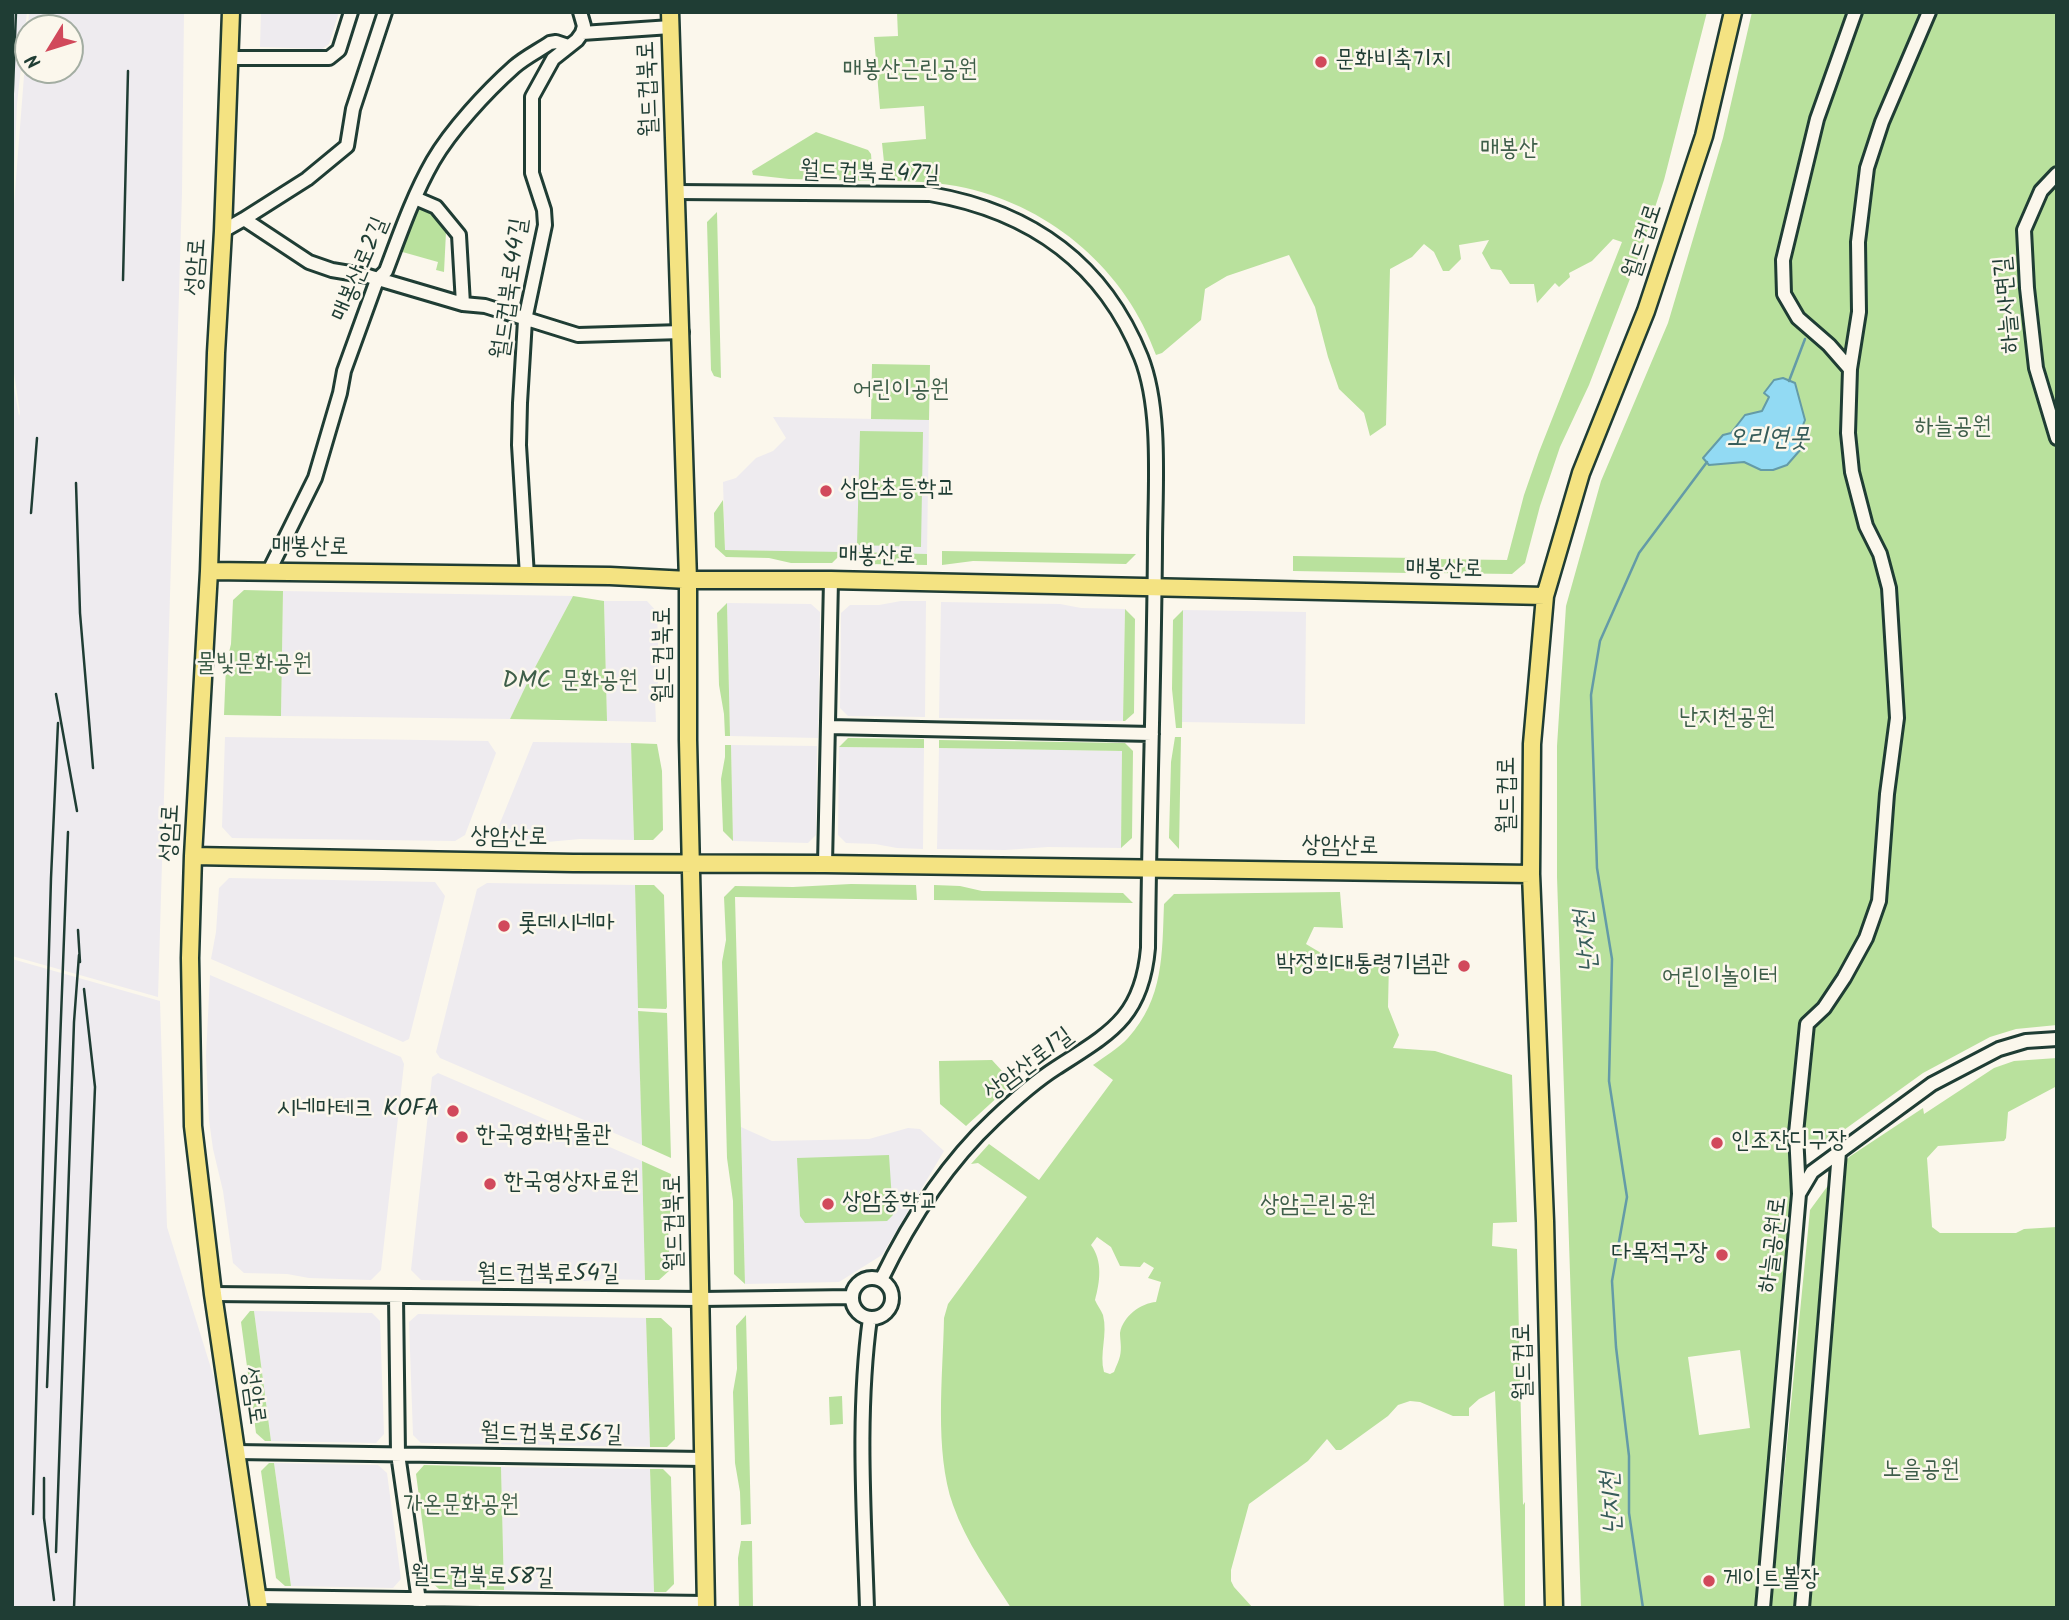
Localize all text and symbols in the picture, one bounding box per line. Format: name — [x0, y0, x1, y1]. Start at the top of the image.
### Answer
north arrow — [14, 14, 84, 84]
street label: 월드컵북로 — [634, 40, 666, 138]
text: N — [19, 47, 50, 75]
place label: 문화비축기지 — [1335, 48, 1451, 76]
marker: 문화비축기지 — [1313, 54, 1329, 70]
park label: 매봉산근린공원 — [842, 58, 978, 86]
park label: 매봉산 — [1480, 137, 1538, 165]
street label: 월드컵북로47길 — [799, 158, 941, 192]
street label: 월드컵로 — [1619, 201, 1671, 283]
street label: 매봉산로2길 — [327, 214, 397, 326]
street label: 월드컵북로44길 — [488, 217, 536, 361]
street label: 성암로 — [182, 237, 214, 297]
street label: 하늘사면길 — [1990, 256, 2028, 354]
park label: 어린이공원 — [853, 378, 949, 406]
park label: 하늘공원 — [1914, 415, 1992, 443]
water label: 오리연못 — [1726, 425, 1810, 457]
place label: 상암초등학교 — [840, 477, 956, 505]
marker: 상암초등학교 — [818, 483, 834, 499]
street label: 매봉산로 — [271, 534, 349, 564]
street label: 매봉산로 — [838, 543, 916, 573]
street label: 매봉산로 — [1405, 556, 1483, 586]
street label: 월드컵북로 — [651, 607, 679, 703]
park label: 물빛문화공원 — [196, 652, 312, 680]
park label: DMC 문화공원 — [502, 669, 638, 697]
park label: 난지천공원 — [1679, 706, 1775, 734]
street label: 월드컵로 — [1495, 756, 1523, 834]
street label: 성암로 — [156, 803, 188, 863]
street label: 상암산로 — [470, 824, 548, 854]
street label: 상암산로 — [1301, 833, 1379, 863]
water label: 난지천 — [1570, 908, 1608, 974]
place label: 롯데시네마 — [518, 912, 615, 940]
marker: 롯데시네마 — [496, 918, 512, 934]
place label: 박정희대통령기념관 — [1276, 952, 1450, 980]
marker: 박정희대통령기념관 — [1456, 958, 1472, 974]
park label: 어린이놀이터 — [1662, 965, 1778, 993]
street label: 상암산로1길 — [980, 1023, 1080, 1109]
place label: 시네마테크 KOFA — [277, 1097, 439, 1125]
marker: 시네마테크 KOFA — [445, 1103, 461, 1119]
place label: 한국영화박물관 — [476, 1123, 611, 1151]
marker: 한국영화박물관 — [454, 1129, 470, 1145]
place label: 인조잔디구장 — [1731, 1129, 1847, 1157]
marker: 인조잔디구장 — [1709, 1135, 1725, 1151]
place label: 한국영상자료원 — [504, 1170, 639, 1198]
street label: 월드컵북로 — [661, 1174, 691, 1272]
marker: 한국영상자료원 — [482, 1176, 498, 1192]
place label: 상암중학교 — [842, 1190, 939, 1218]
park label: 상암근린공원 — [1260, 1193, 1376, 1221]
street label: 하늘공원로 — [1755, 1195, 1795, 1295]
marker: 상암중학교 — [820, 1196, 836, 1212]
place label: 다목적구장 — [1611, 1241, 1708, 1269]
marker: 다목적구장 — [1714, 1247, 1730, 1263]
street label: 월드컵북로54길 — [477, 1262, 619, 1290]
street label: 월드컵로 — [1510, 1323, 1540, 1401]
street label: 성암로 — [233, 1365, 269, 1427]
street label: 월드컵북로56길 — [480, 1420, 622, 1452]
park label: 노을공원 — [1882, 1458, 1960, 1486]
water label: 난지천 — [1597, 1471, 1631, 1535]
park label: 가온문화공원 — [403, 1493, 519, 1521]
street label: 월드컵북로58길 — [410, 1563, 554, 1595]
place label: 게이트볼장 — [1723, 1567, 1820, 1595]
marker: 게이트볼장 — [1701, 1573, 1717, 1589]

